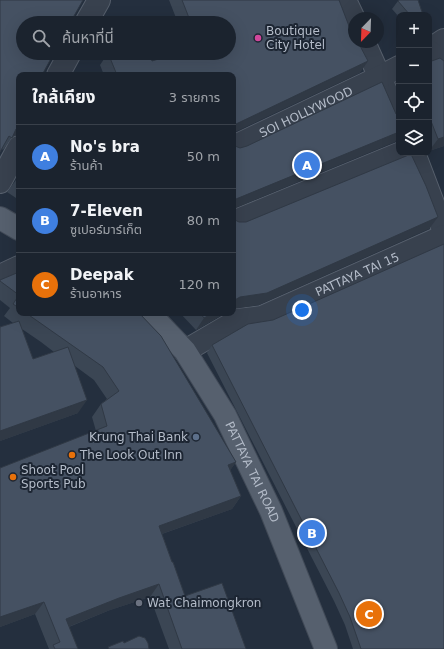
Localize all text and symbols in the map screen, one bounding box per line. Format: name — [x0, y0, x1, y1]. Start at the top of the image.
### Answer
north arrow — [348, 12, 384, 48]
map controls — [396, 12, 432, 156]
button: + — [396, 12, 432, 48]
search box — [16, 16, 236, 60]
place label: Boutique City Hotel — [266, 24, 325, 52]
icon: search — [30, 27, 52, 49]
text: ค้นหาที่นี่ — [62, 29, 114, 47]
marker: Boutique City Hotel — [253, 33, 263, 43]
button: − — [396, 48, 432, 84]
street label: SOI HOLLYWOOD — [257, 84, 355, 140]
button: locate — [396, 84, 432, 120]
text: ใกล้เคียง — [32, 87, 95, 107]
text: 3 รายการ — [169, 90, 220, 105]
button: layers — [396, 120, 432, 156]
text: No's bra — [70, 138, 140, 156]
text: A — [40, 149, 50, 164]
text: 50 m — [187, 149, 220, 164]
pin: A — [294, 150, 320, 180]
text: ร้านค้า — [70, 158, 103, 173]
text: 7-Eleven — [70, 202, 143, 220]
text: B — [40, 213, 50, 228]
text: 80 m — [187, 213, 220, 228]
text: ซูเปอร์มาร์เก็ต — [70, 222, 142, 237]
street label: PATTAYA TAI 15 — [313, 250, 401, 299]
text: Deepak — [70, 266, 134, 284]
text: C — [40, 277, 50, 292]
text: 120 m — [178, 277, 220, 292]
text: ร้านอาหาร — [70, 286, 122, 301]
your location — [292, 300, 312, 320]
street label: PATTAYA TAI ROAD — [222, 419, 282, 525]
place label: Krung Thai Bank — [89, 430, 188, 444]
marker: Krung Thai Bank — [191, 432, 201, 442]
place label: The Look Out Inn — [79, 448, 182, 462]
marker: The Look Out Inn — [67, 450, 77, 460]
place label: Shoot Pool Sports Pub — [21, 463, 86, 491]
marker: Shoot Pool Sports Pub — [8, 472, 18, 482]
pin: B — [299, 518, 325, 548]
place label: Wat Chaimongkron — [147, 596, 261, 610]
marker: Wat Chaimongkron — [134, 598, 144, 608]
pin: C — [356, 599, 382, 629]

